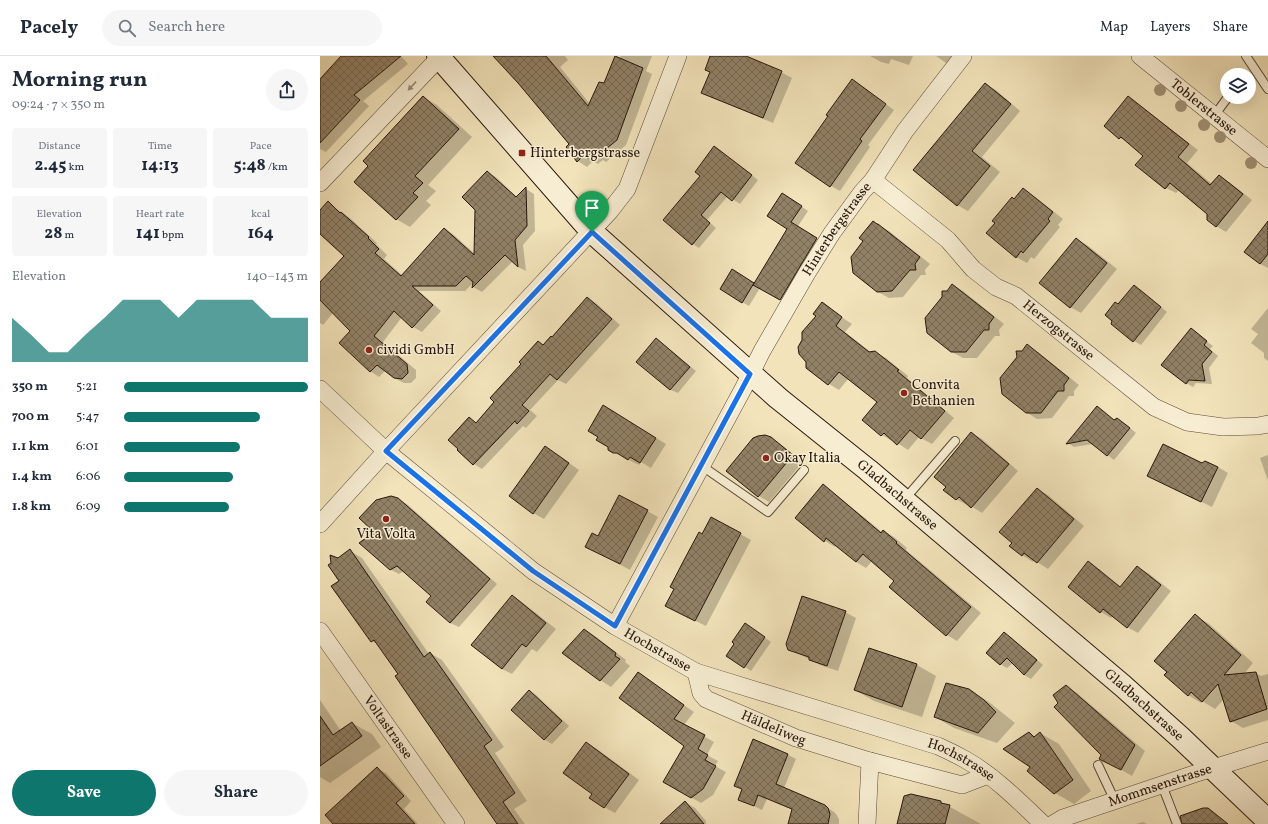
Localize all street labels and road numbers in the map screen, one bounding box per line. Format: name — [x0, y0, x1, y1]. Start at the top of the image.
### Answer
street label: Toblerstrasse — [1166, 75, 1242, 140]
street label: Hinterbergstrasse — [798, 178, 876, 280]
street label: Herzogstrasse — [1019, 295, 1099, 365]
street label: Gladbachstrasse — [853, 455, 942, 535]
street label: Hochstrasse — [620, 623, 695, 677]
street label: Gladbachstrasse — [1100, 665, 1188, 746]
street label: Voltastrasse — [359, 692, 417, 764]
street label: Häldeliweg — [738, 706, 808, 750]
street label: Hochstrasse — [925, 734, 999, 786]
street label: Mommsenstrasse — [1106, 759, 1215, 812]

